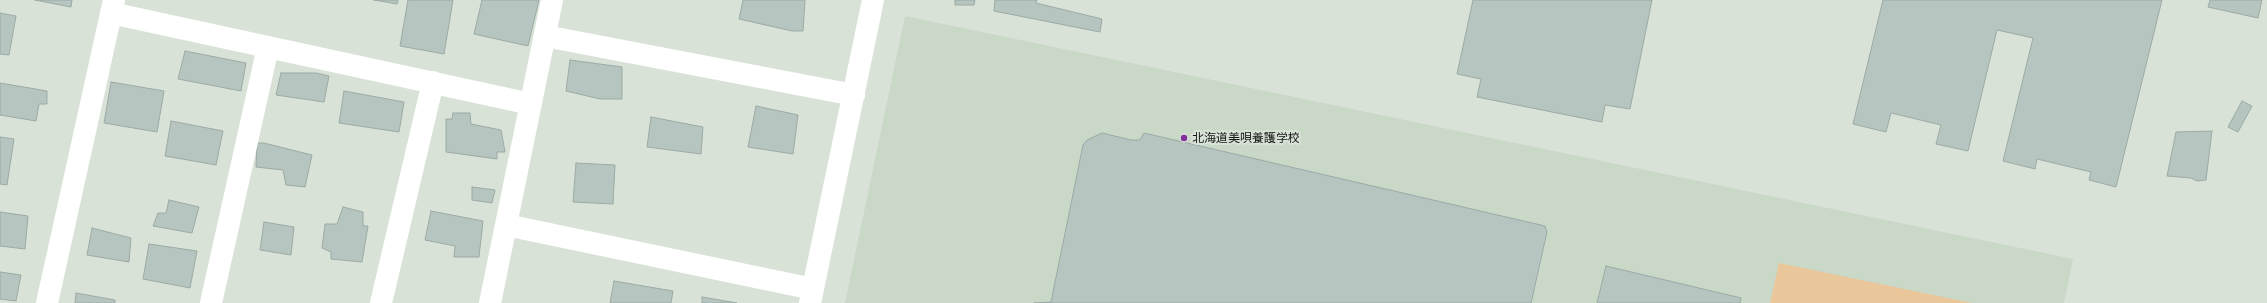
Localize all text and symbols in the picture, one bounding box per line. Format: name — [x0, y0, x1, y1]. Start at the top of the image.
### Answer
place label: 北海道美唄養護学校 — [1192, 131, 1300, 145]
marker: 北海道美唄養護学校 — [1179, 133, 1189, 143]

